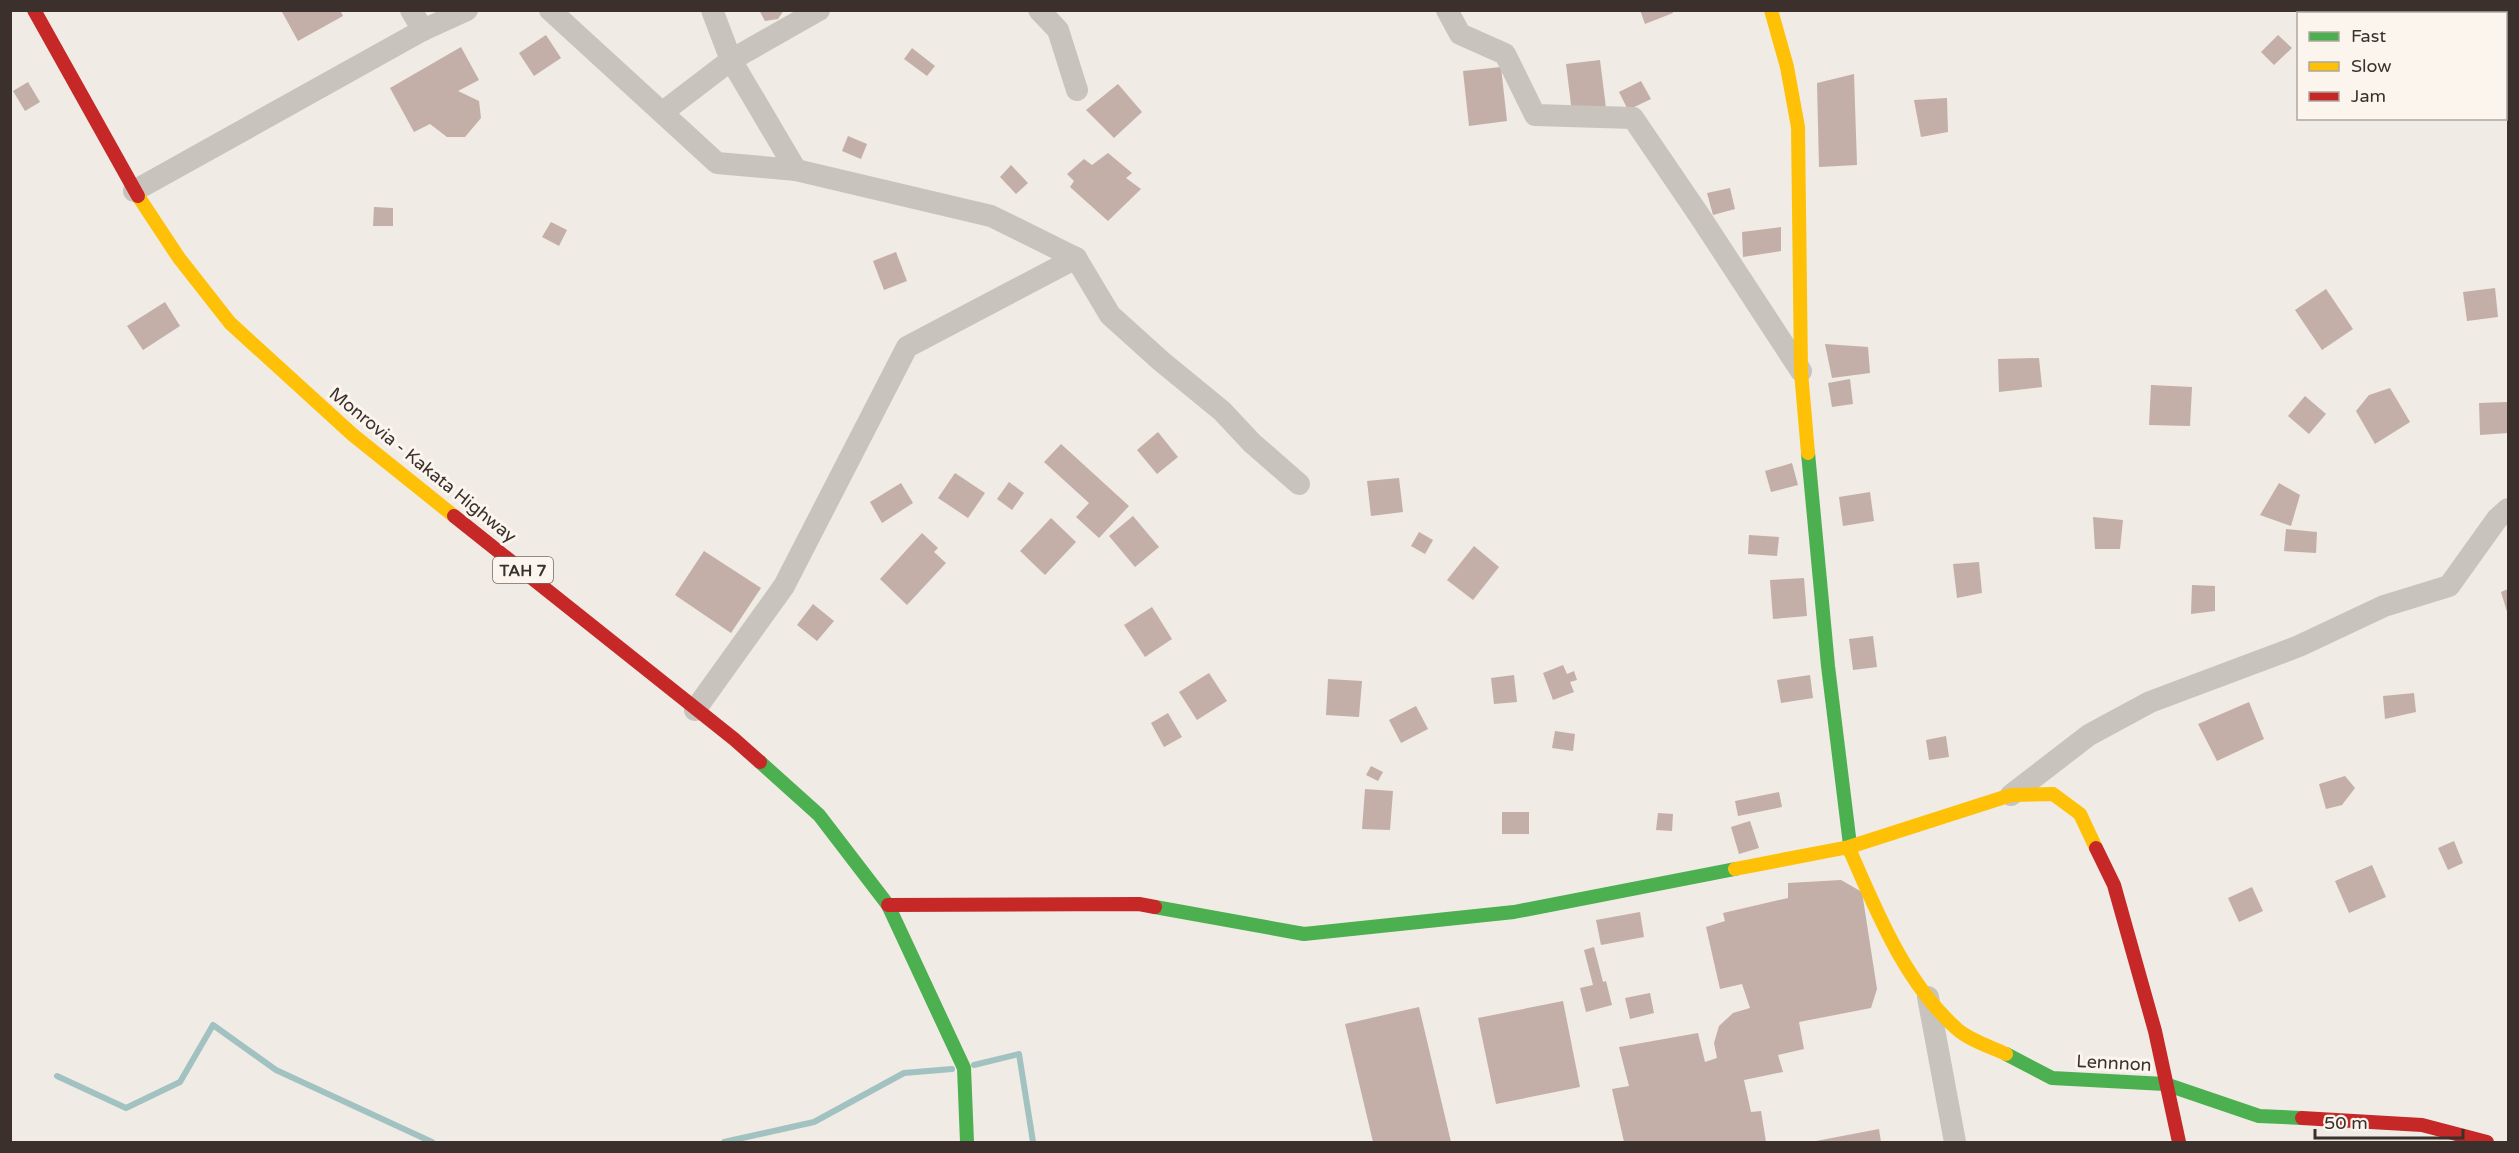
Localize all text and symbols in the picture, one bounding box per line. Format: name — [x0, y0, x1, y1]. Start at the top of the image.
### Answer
legend — [2297, 12, 2507, 120]
text: Fast — [2351, 25, 2386, 47]
text: Slow — [2351, 55, 2392, 77]
text: Jam — [2351, 85, 2386, 107]
street label: Monrovia - Kakata Highway — [325, 383, 521, 548]
road number: TAH 7 — [493, 557, 553, 583]
street label: Lennnon — [2076, 1050, 2152, 1076]
scale bar — [2315, 1102, 2464, 1140]
text: 50 m — [2324, 1112, 2368, 1134]

